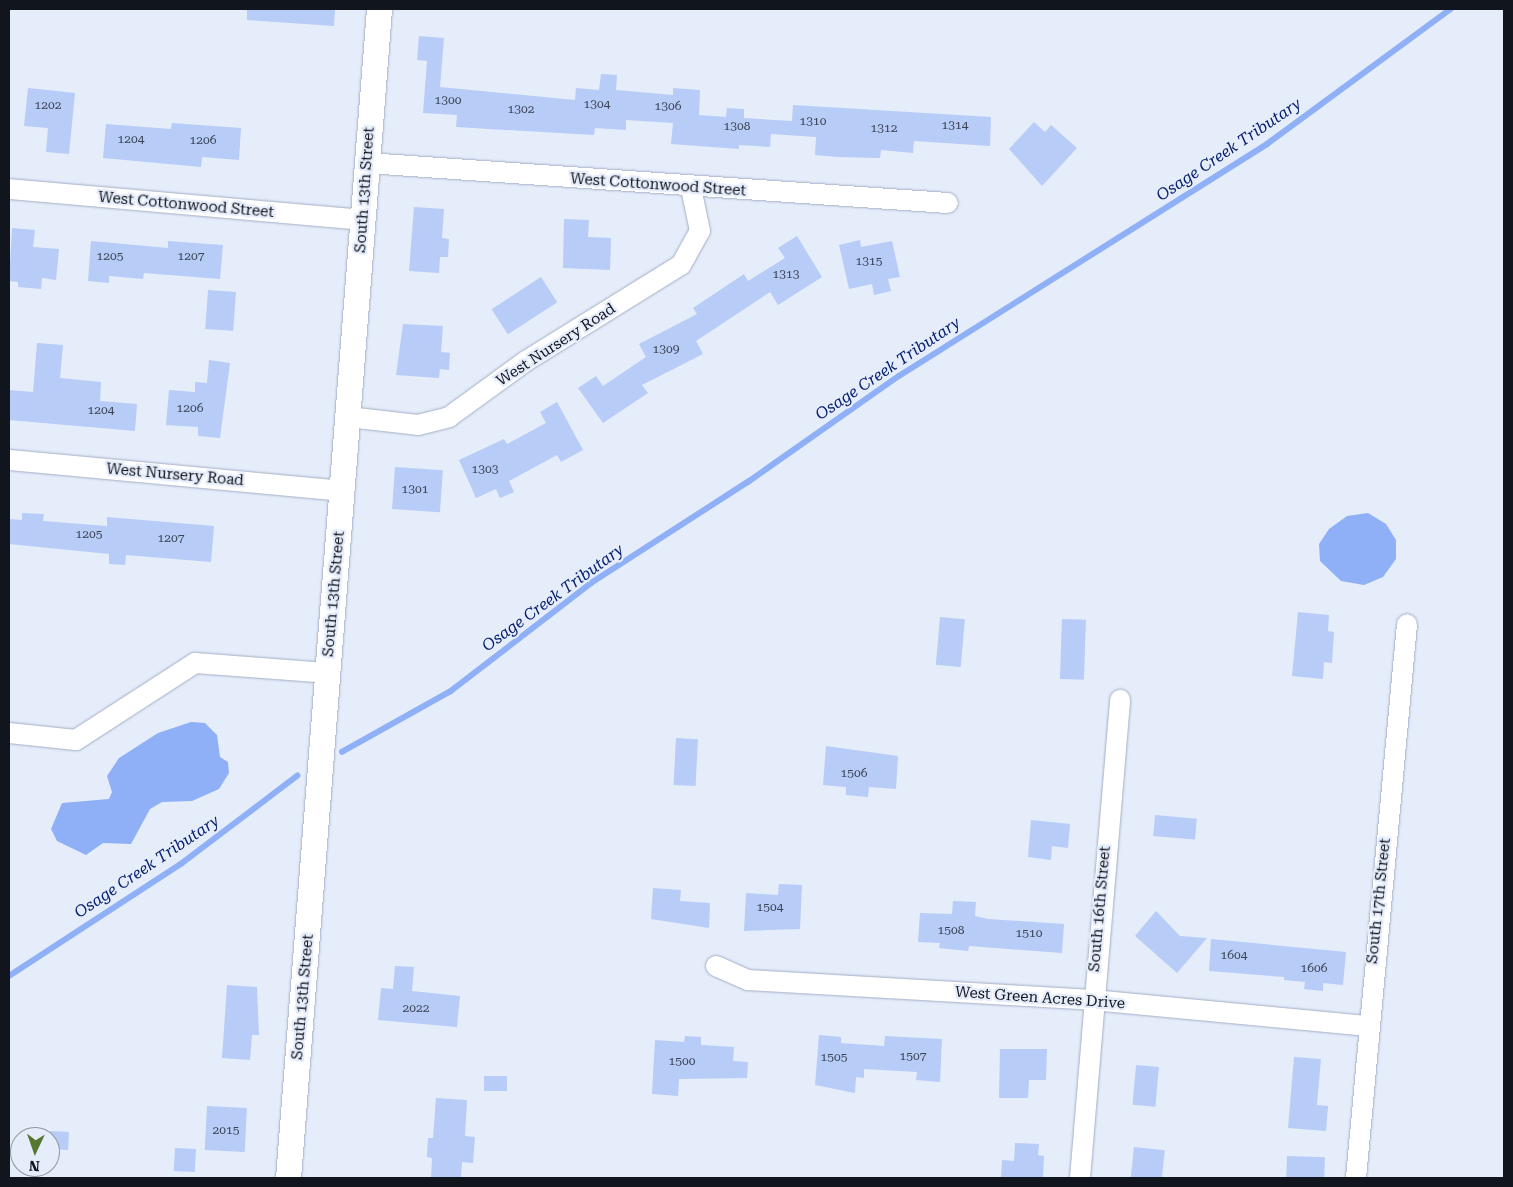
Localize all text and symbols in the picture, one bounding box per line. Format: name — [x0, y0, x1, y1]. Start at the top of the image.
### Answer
house number: 1300 — [435, 94, 461, 108]
water label: Osage Creek Tributary — [1153, 94, 1305, 206]
house number: 1304 — [584, 98, 610, 112]
house number: 1202 — [35, 99, 61, 113]
house number: 1306 — [655, 100, 681, 114]
house number: 1302 — [508, 103, 534, 117]
house number: 1310 — [800, 115, 826, 129]
house number: 1314 — [942, 119, 968, 133]
house number: 1308 — [724, 120, 750, 134]
house number: 1312 — [871, 122, 897, 136]
street label: South 13th Street — [352, 126, 378, 254]
house number: 1204 — [118, 133, 144, 147]
house number: 1206 — [190, 134, 216, 148]
street label: West Cottonwood Street — [569, 170, 747, 200]
street label: West Cottonwood Street — [97, 188, 275, 222]
house number: 1205 — [97, 250, 123, 264]
house number: 1207 — [178, 250, 204, 264]
house number: 1315 — [856, 255, 882, 269]
house number: 1313 — [773, 268, 799, 282]
street label: West Nursery Road — [493, 300, 619, 390]
water label: Osage Creek Tributary — [812, 313, 964, 425]
house number: 1309 — [653, 343, 679, 357]
house number: 1206 — [177, 402, 203, 416]
house number: 1204 — [88, 404, 114, 418]
street label: West Nursery Road — [105, 460, 245, 490]
house number: 1303 — [472, 463, 498, 477]
house number: 1301 — [402, 483, 428, 497]
house number: 1205 — [76, 528, 102, 542]
street label: South 13th Street — [320, 530, 348, 658]
house number: 1207 — [158, 532, 184, 546]
water label: Osage Creek Tributary — [478, 540, 628, 656]
house number: 1506 — [841, 767, 867, 781]
water label: Osage Creek Tributary — [71, 811, 223, 923]
street label: South 17th Street — [1363, 837, 1395, 965]
street label: South 16th Street — [1086, 845, 1114, 973]
house number: 1504 — [757, 901, 783, 915]
house number: 1508 — [938, 924, 964, 938]
house number: 1510 — [1016, 927, 1042, 941]
street label: South 13th Street — [289, 933, 317, 1061]
house number: 1604 — [1221, 949, 1247, 963]
house number: 1606 — [1301, 962, 1327, 976]
street label: West Green Acres Drive — [954, 983, 1126, 1013]
house number: 2022 — [403, 1002, 429, 1016]
house number: 1507 — [900, 1050, 926, 1064]
house number: 1505 — [821, 1051, 847, 1065]
house number: 1500 — [669, 1055, 695, 1069]
house number: 2015 — [213, 1124, 239, 1138]
north arrow — [10, 1127, 60, 1177]
text: N — [28, 1158, 40, 1174]

